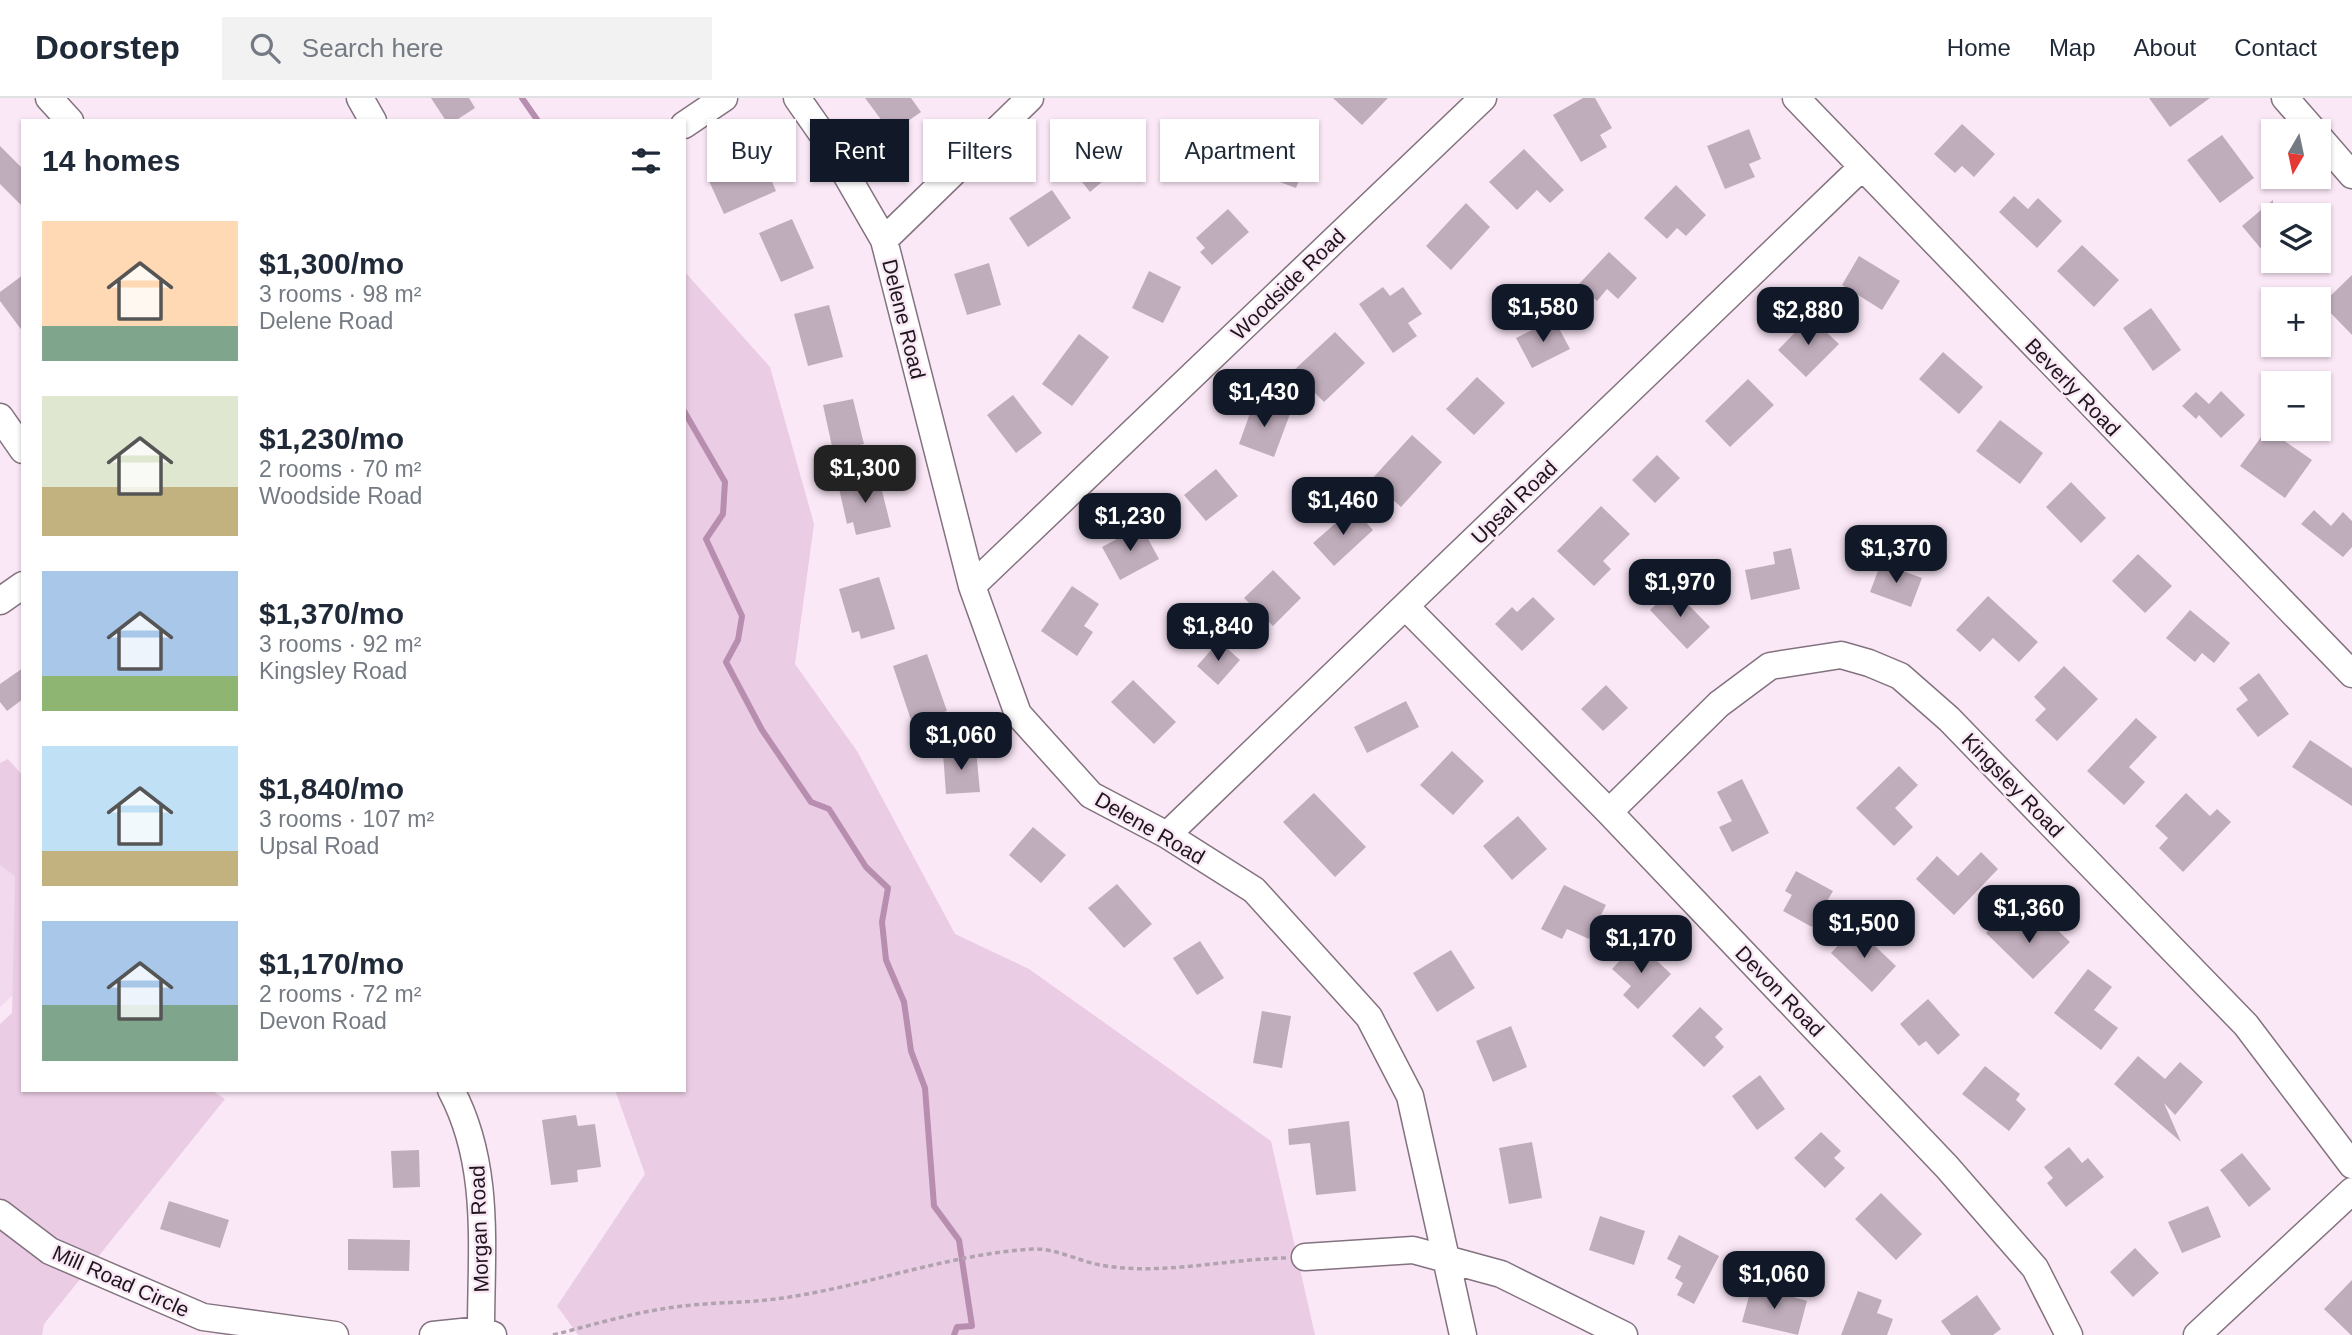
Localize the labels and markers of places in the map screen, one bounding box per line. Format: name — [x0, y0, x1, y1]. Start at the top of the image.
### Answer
pin: $1,580 — [1486, 285, 1600, 344]
pin: $2,880 — [1751, 288, 1865, 347]
pin: $1,430 — [1207, 370, 1321, 429]
pin: $1,300 — [808, 446, 922, 505]
pin: $1,460 — [1286, 478, 1400, 537]
pin: $1,230 — [1073, 494, 1187, 553]
pin: $1,370 — [1839, 526, 1953, 585]
pin: $1,970 — [1623, 560, 1737, 619]
pin: $1,840 — [1161, 603, 1275, 663]
pin: $1,060 — [904, 712, 1018, 772]
pin: $1,360 — [1972, 886, 2086, 945]
pin: $1,500 — [1807, 900, 1921, 960]
pin: $1,170 — [1584, 916, 1698, 975]
pin: $1,060 — [1717, 1252, 1831, 1311]

